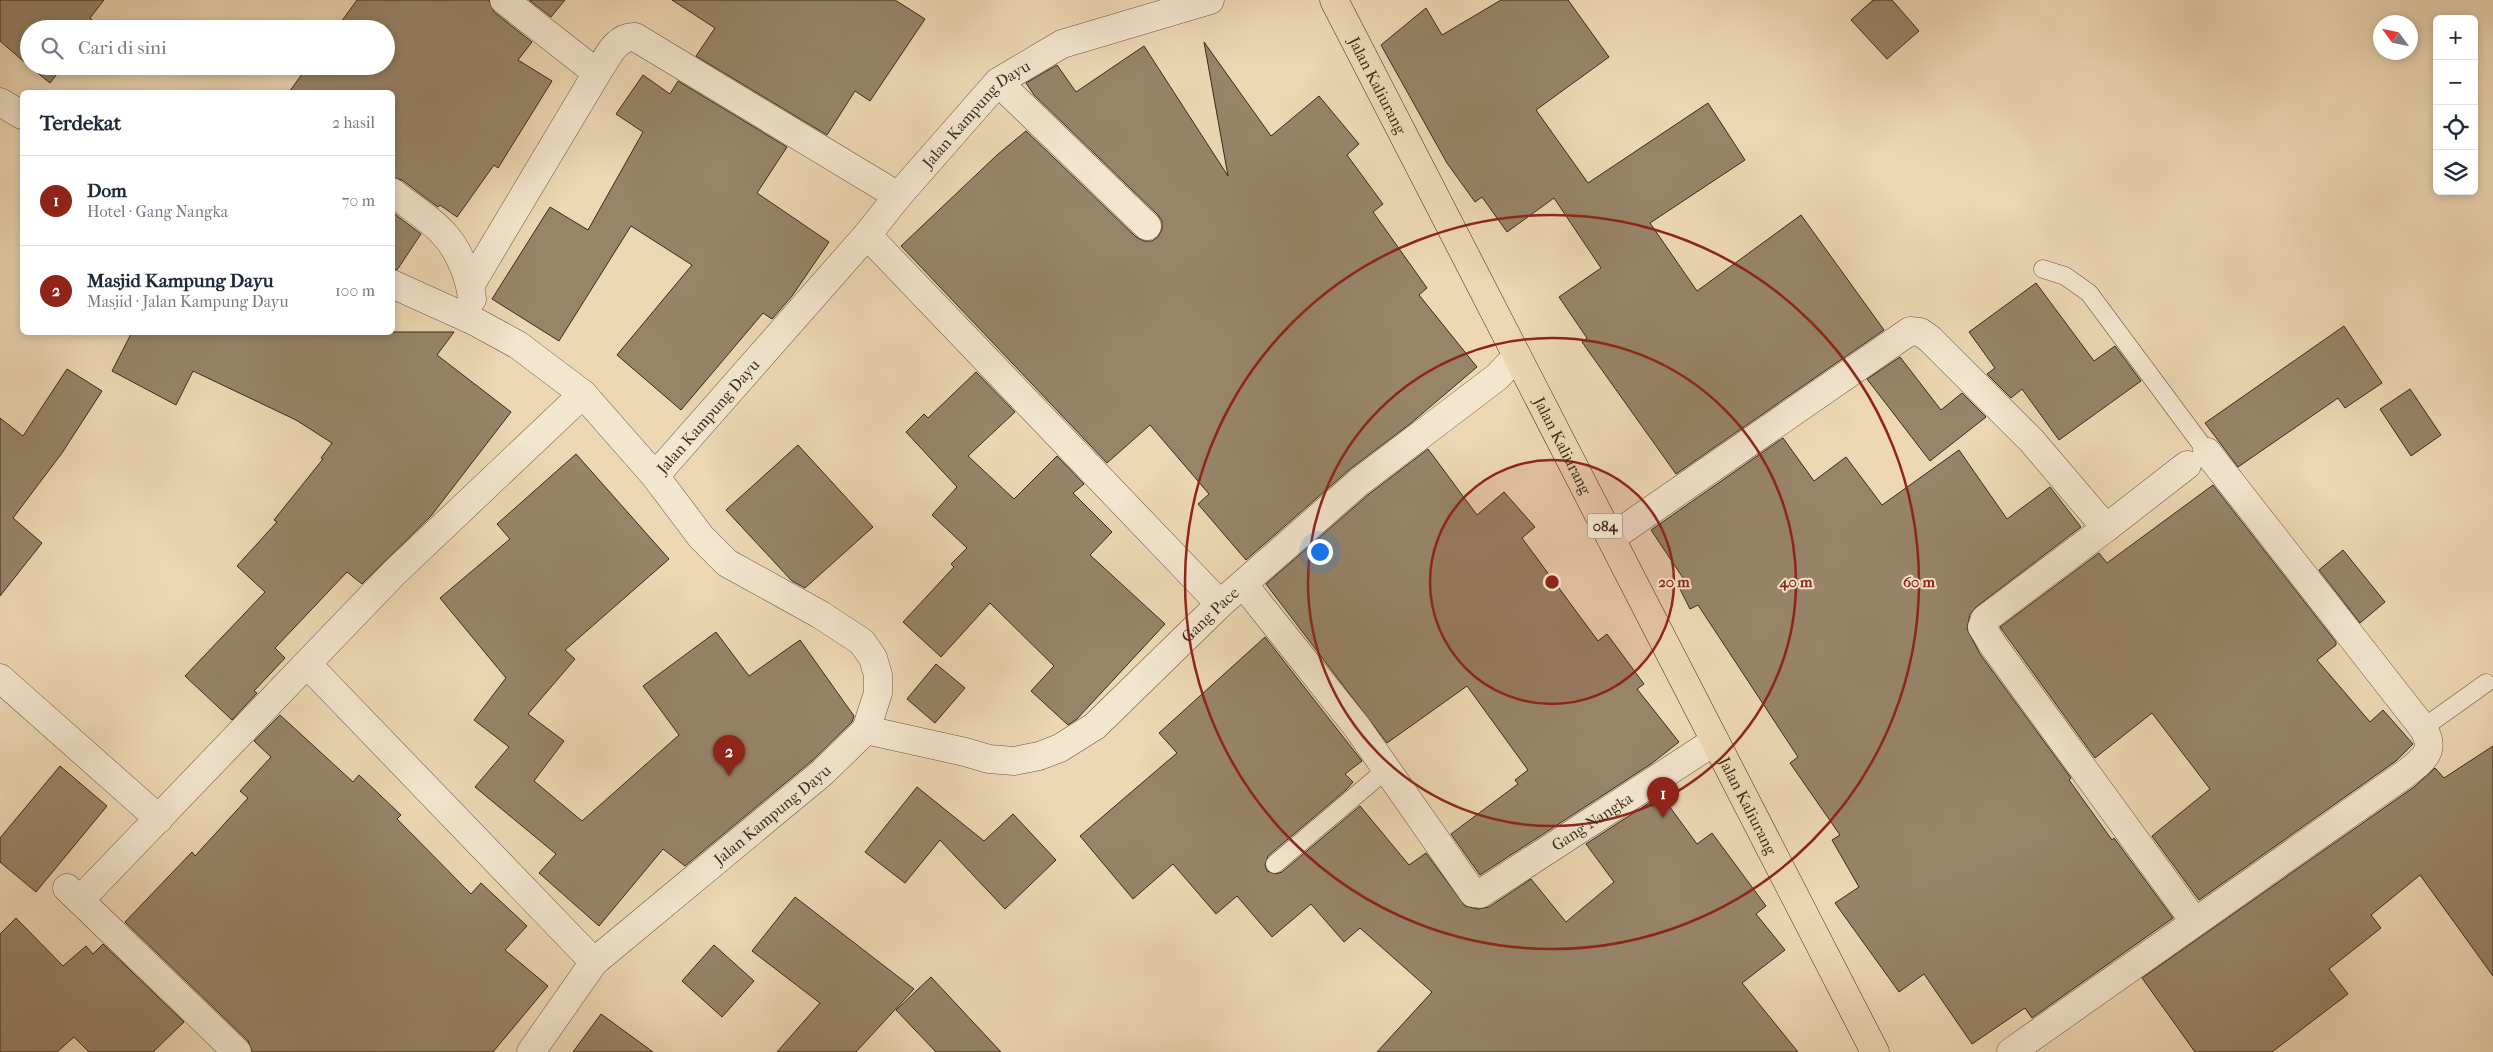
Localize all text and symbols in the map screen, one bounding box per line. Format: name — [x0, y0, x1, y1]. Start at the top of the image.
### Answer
north arrow — [2373, 15, 2418, 60]
map controls — [2433, 15, 2478, 195]
button: + — [2433, 15, 2478, 60]
search box — [20, 20, 395, 75]
street label: Jalan Kaliurang — [1344, 32, 1411, 138]
icon: search — [38, 34, 66, 62]
text: Cari di sini — [78, 37, 167, 59]
street label: Jalan Kampung Dayu — [917, 56, 1033, 173]
button: − — [2433, 60, 2478, 105]
button: locate — [2433, 105, 2478, 150]
text: Terdekat — [40, 111, 121, 135]
text: 2 hasil — [332, 113, 375, 132]
button: layers — [2433, 150, 2478, 195]
text: Dom — [87, 180, 127, 202]
text: 1 — [53, 191, 59, 210]
text: 70 m — [342, 191, 375, 210]
text: Hotel · Gang Nangka — [87, 202, 228, 221]
text: Masjid Kampung Dayu — [87, 270, 274, 292]
text: 2 — [52, 281, 60, 300]
text: 100 m — [335, 281, 375, 300]
text: Masjid · Jalan Kampung Dayu — [87, 292, 288, 311]
street label: Jalan Kampung Dayu — [651, 355, 763, 479]
street label: Jalan Kaliurang — [1529, 392, 1596, 498]
road number: 084 — [1588, 514, 1622, 538]
your location — [1307, 539, 1333, 565]
centre of rings — [1543, 573, 1561, 591]
text: 20 m — [1658, 573, 1690, 591]
text: 40 m — [1779, 573, 1813, 591]
text: 60 m — [1903, 573, 1936, 591]
street label: Gang Pace — [1177, 583, 1242, 646]
pin: 2 — [713, 735, 745, 776]
street label: Jalan Kaliurang — [1714, 752, 1781, 858]
street label: Jalan Kampung Dayu — [708, 761, 834, 870]
pin: 1 — [1647, 777, 1679, 818]
street label: Gang Nangka — [1548, 788, 1636, 854]

